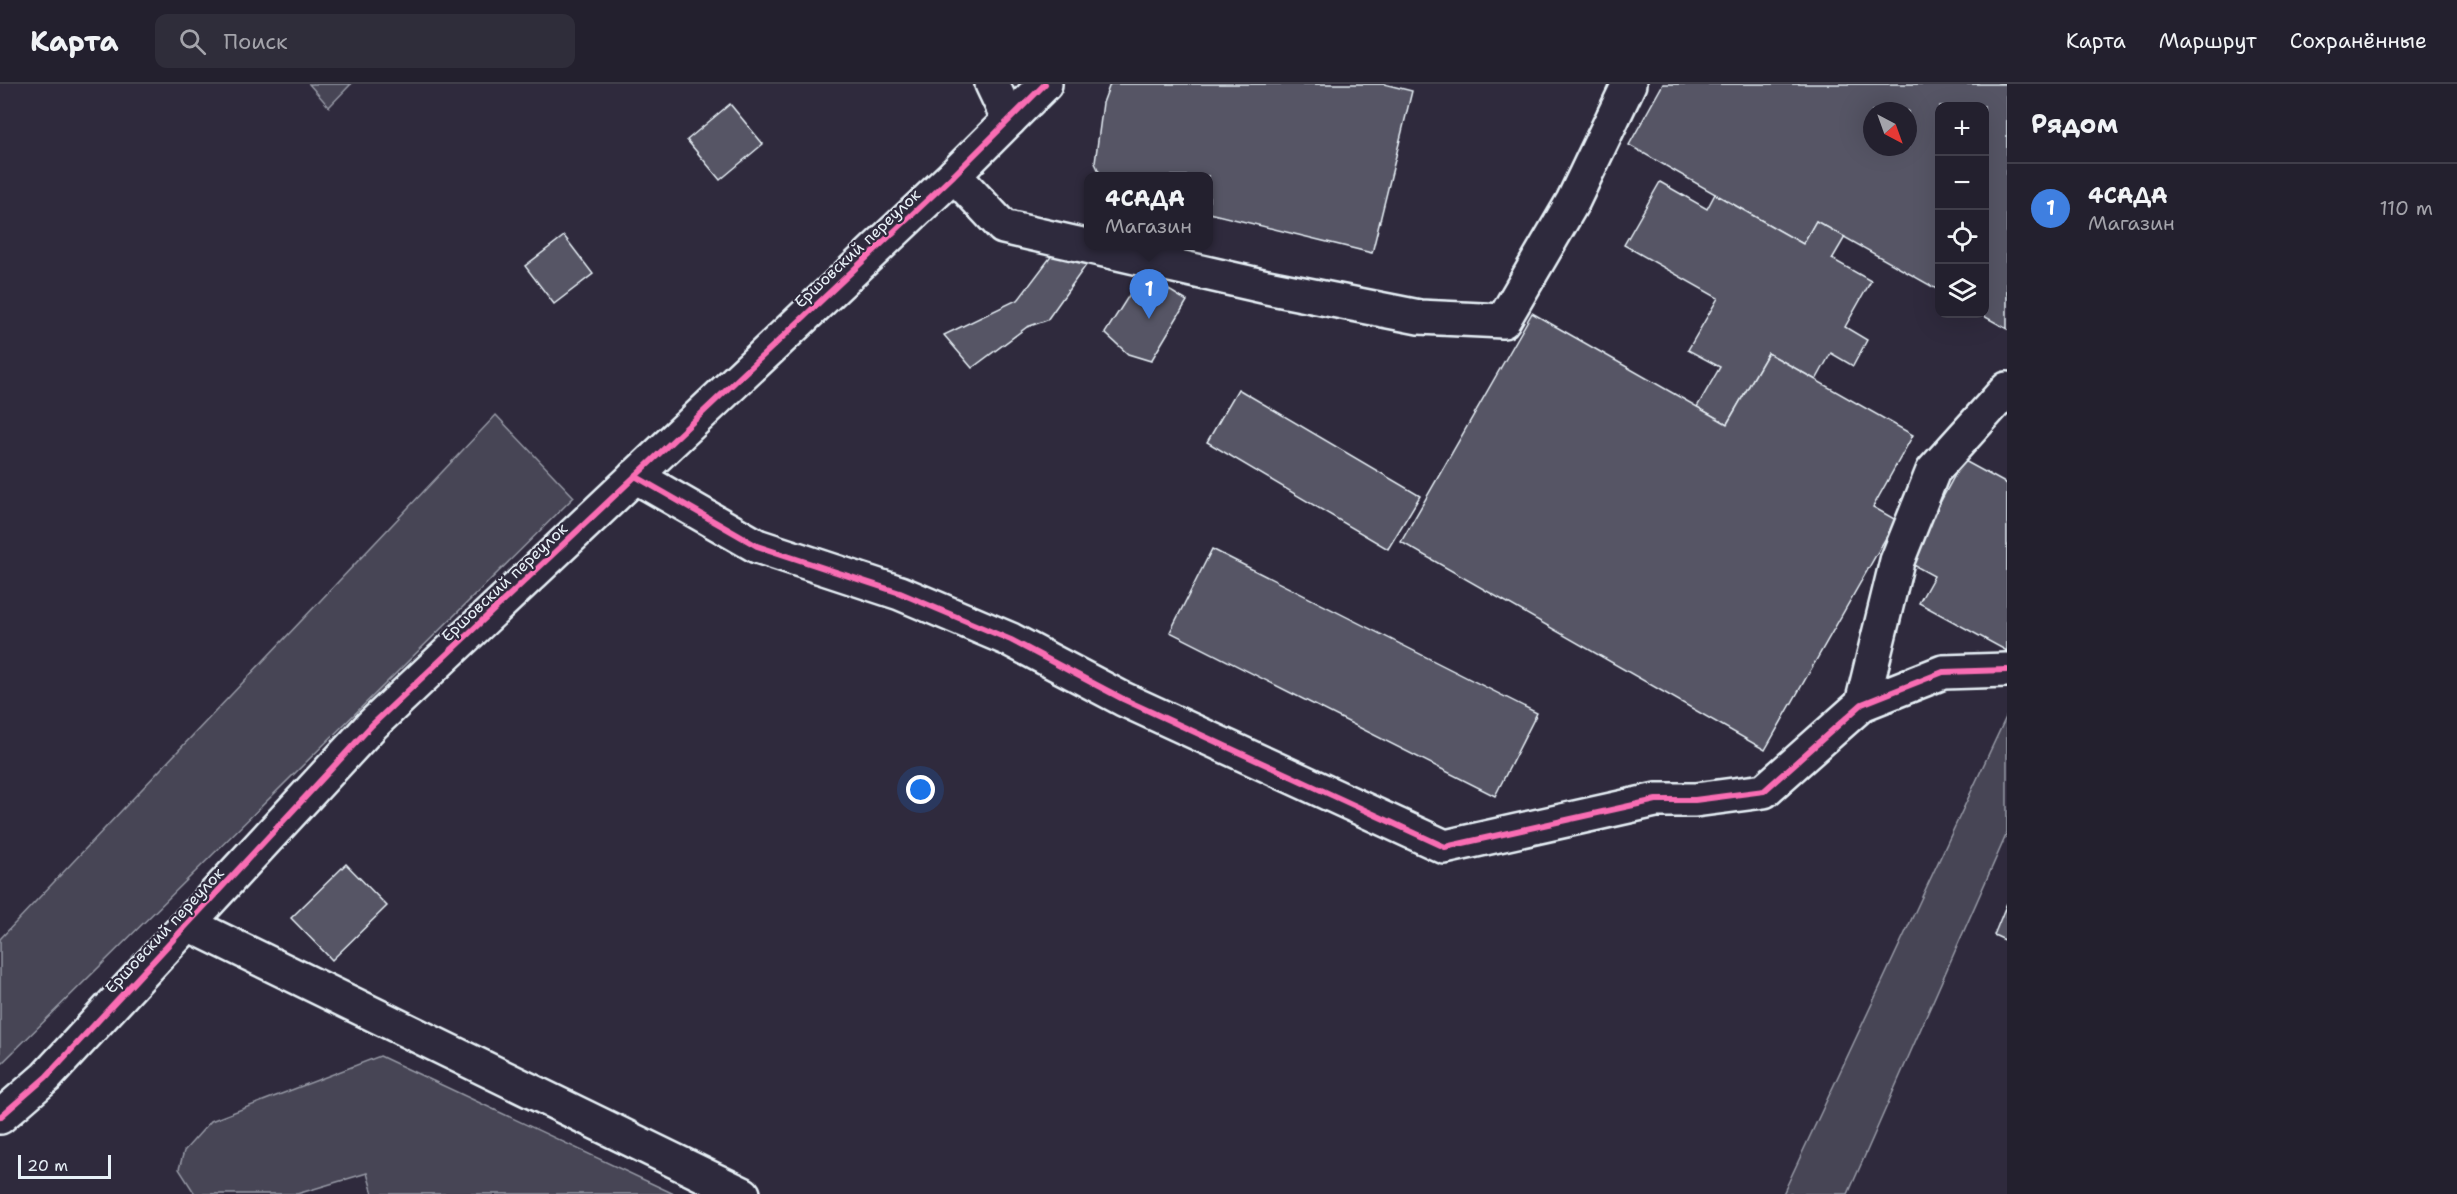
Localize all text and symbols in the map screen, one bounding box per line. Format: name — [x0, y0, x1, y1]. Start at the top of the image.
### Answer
search box — [155, 14, 575, 68]
text: Карта — [30, 22, 119, 60]
icon: search — [176, 25, 209, 58]
text: Поиск — [224, 27, 288, 56]
text: Карта — [2066, 27, 2126, 55]
text: Маршрут — [2159, 27, 2257, 55]
text: Сохранённые — [2290, 27, 2427, 55]
north arrow — [1863, 102, 1917, 156]
map controls — [1935, 102, 1989, 318]
button: + — [1935, 102, 1989, 156]
text: Рядом — [2031, 106, 2118, 141]
button: − — [1935, 156, 1989, 210]
popup — [1084, 172, 1213, 250]
text: 4САДА — [2088, 181, 2168, 210]
street label: Ершовский переулок — [790, 184, 925, 312]
text: 4САДА — [1105, 184, 1185, 213]
text: 1 — [2046, 195, 2055, 221]
text: 110 m — [2379, 195, 2433, 221]
button: locate — [1935, 210, 1989, 264]
text: Магазин — [2088, 210, 2175, 236]
text: Магазин — [1105, 213, 1192, 239]
button: layers — [1935, 264, 1989, 318]
pin: 1 — [1130, 270, 1168, 319]
street label: Ершовский переулок — [437, 518, 572, 646]
your location — [906, 775, 935, 804]
street label: Ершовский переулок — [100, 862, 229, 998]
scale bar — [18, 1152, 111, 1180]
text: 20 m — [27, 1155, 68, 1176]

